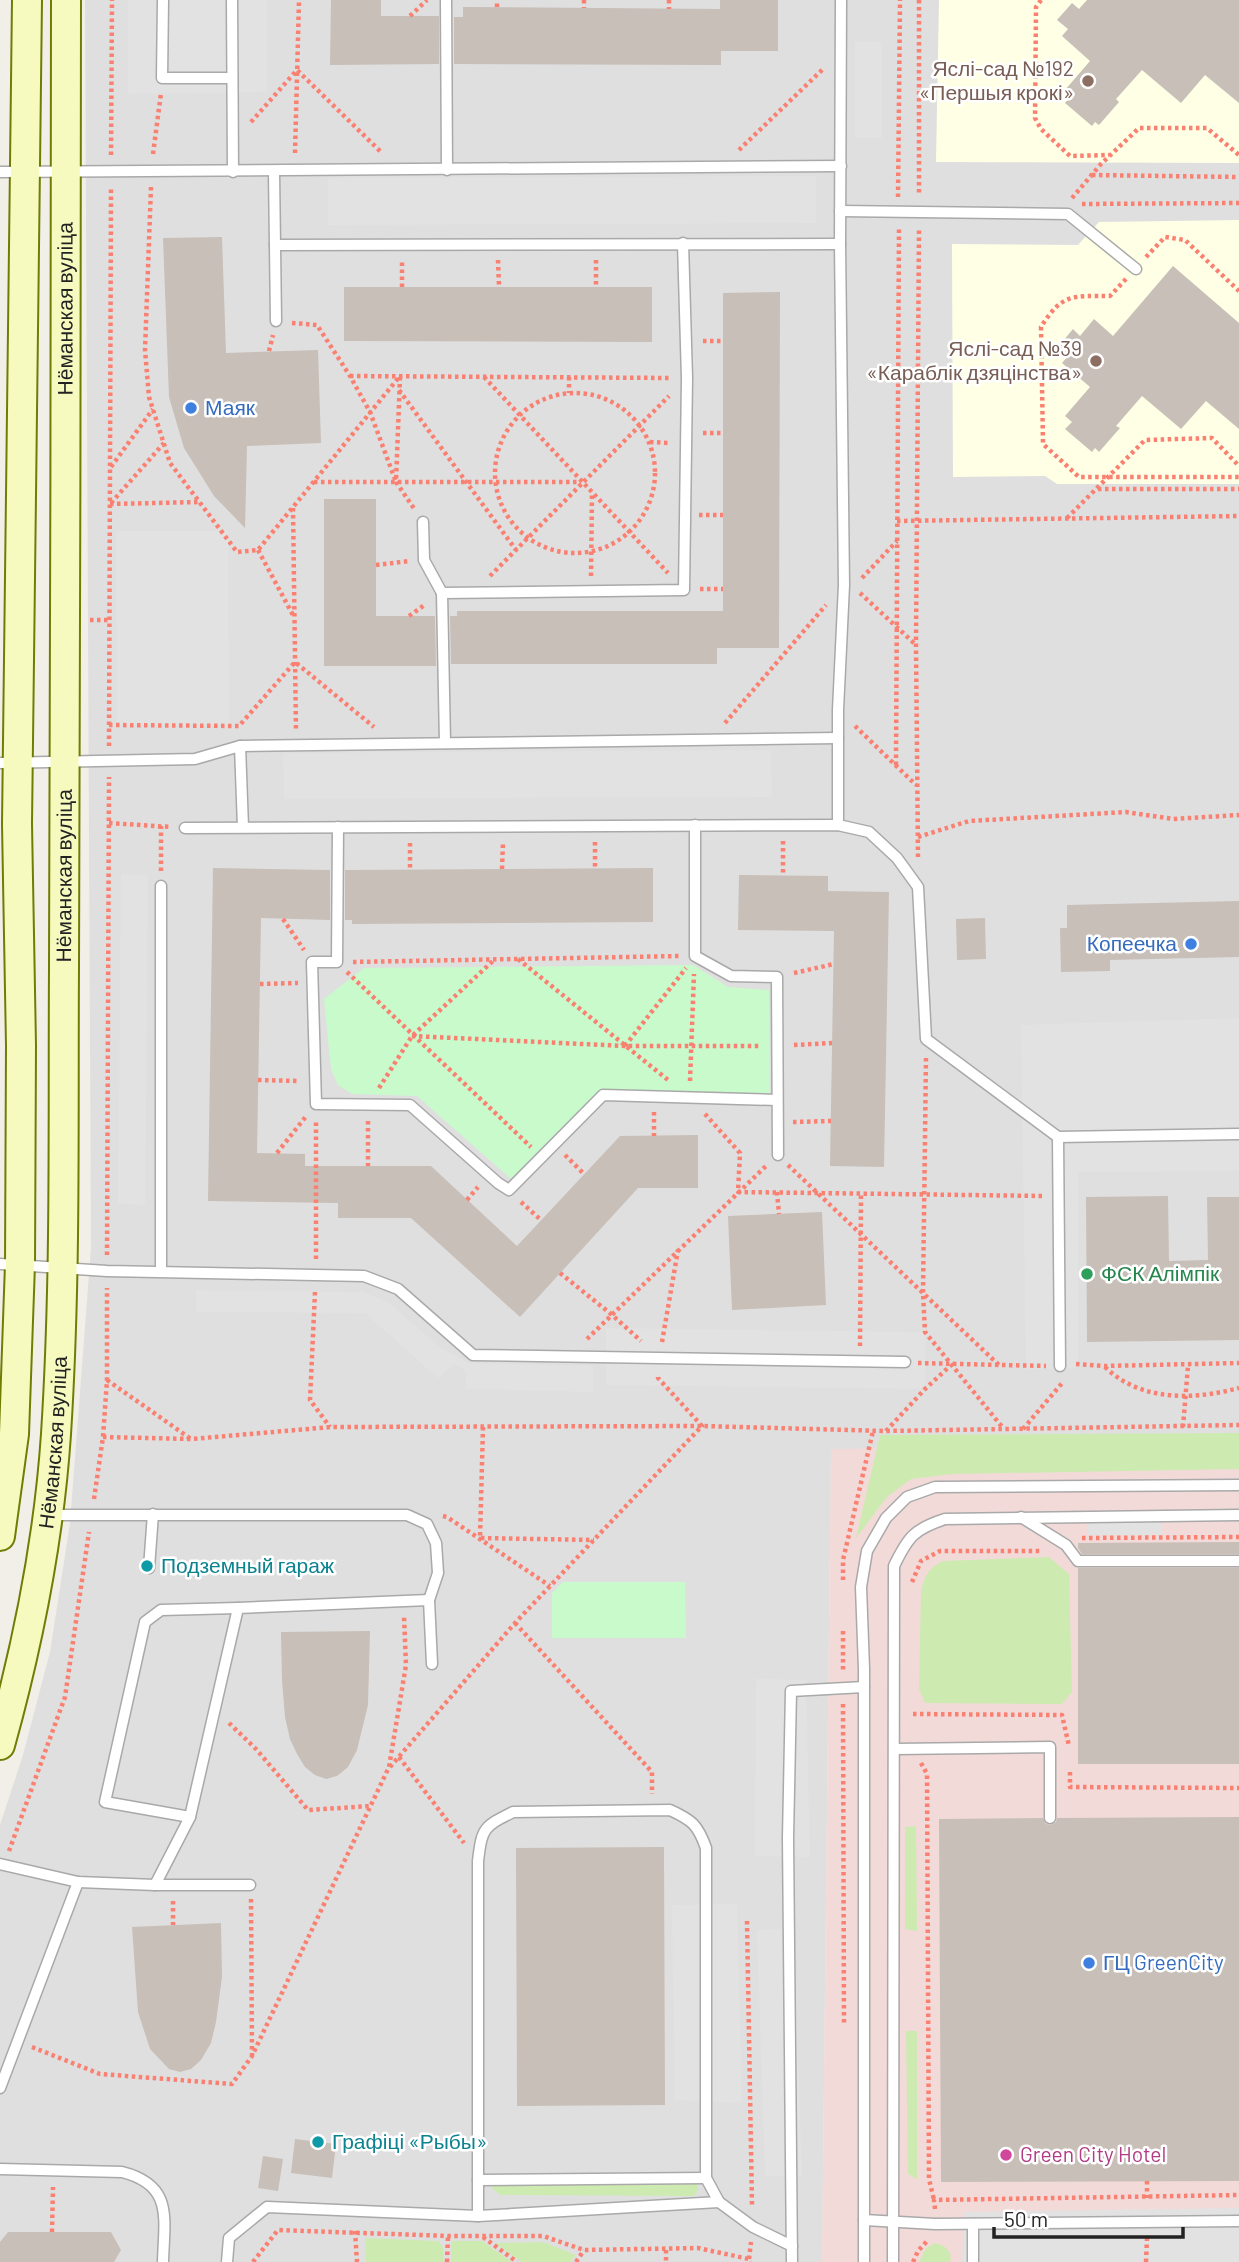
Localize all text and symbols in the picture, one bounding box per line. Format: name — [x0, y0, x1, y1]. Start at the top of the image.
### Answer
place label: Яслі-сад №192 «Першыя крокі» — [919, 55, 1074, 104]
marker: Яслі-сад №192 «Першыя крокі» — [1080, 73, 1096, 89]
street label: Нёманская вуліца — [51, 222, 77, 395]
place label: Яслі-сад №39 «Караблік дзяцінства» — [866, 335, 1082, 384]
marker: Яслі-сад №39 «Караблік дзяцінства» — [1088, 353, 1104, 369]
place label: Маяк — [205, 394, 256, 419]
marker: Маяк — [183, 400, 199, 416]
street label: Нёманская вуліца — [50, 789, 76, 962]
place label: Копеечка — [1087, 930, 1177, 955]
marker: Копеечка — [1183, 936, 1199, 952]
place label: ФСК Алімпік — [1101, 1260, 1220, 1285]
marker: ФСК Алімпік — [1079, 1266, 1095, 1282]
street label: Нёманская вуліца — [32, 1355, 71, 1530]
place label: Подземный гараж — [161, 1552, 334, 1577]
marker: Подземный гараж — [139, 1558, 155, 1574]
place label: ГЦ GreenCity — [1103, 1949, 1224, 1974]
marker: ГЦ GreenCity — [1081, 1955, 1097, 1971]
place label: Графіці «Рыбы» — [332, 2128, 487, 2153]
marker: Графіці «Рыбы» — [310, 2134, 326, 2150]
place label: Green City Hotel — [1020, 2141, 1166, 2166]
marker: Green City Hotel — [998, 2147, 1014, 2163]
scale bar — [994, 2196, 1183, 2240]
text: 50 m — [1004, 2206, 1048, 2231]

